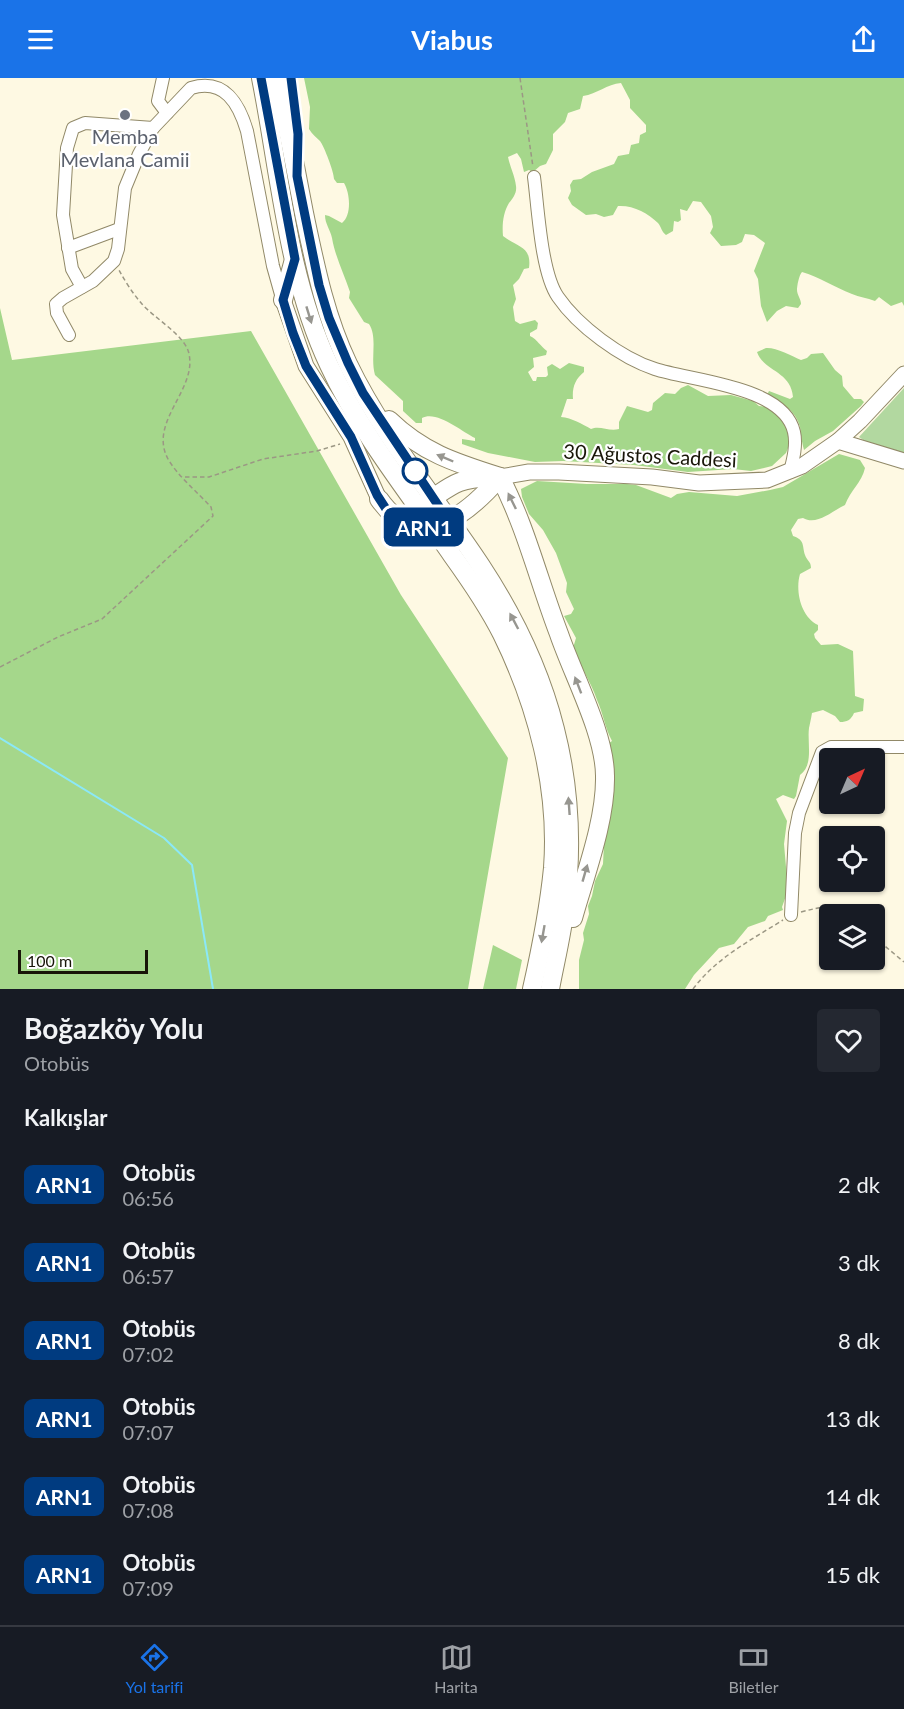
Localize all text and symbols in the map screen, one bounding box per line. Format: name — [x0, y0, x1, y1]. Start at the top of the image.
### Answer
icon: menu — [24, 23, 57, 56]
text: Viabus — [411, 23, 493, 56]
icon: share — [847, 23, 880, 56]
marker: Memba Mevlana Camii — [118, 108, 132, 122]
place label: Memba Mevlana Camii — [60, 124, 190, 171]
one-way arrow — [305, 306, 314, 324]
street label: 30 Ağustos Caddesi — [563, 438, 737, 472]
one-way arrow — [435, 453, 453, 463]
unlabelled marker — [402, 458, 428, 484]
one-way arrow — [507, 493, 517, 510]
line badge: ARN1 — [382, 508, 466, 546]
text: ARN1 — [396, 515, 452, 540]
one-way arrow — [509, 612, 519, 629]
one-way arrow — [573, 675, 583, 693]
north arrow — [819, 748, 885, 814]
map controls — [819, 748, 885, 970]
one-way arrow — [564, 797, 574, 816]
button: locate — [819, 826, 885, 892]
one-way arrow — [581, 863, 591, 882]
button: layers — [819, 904, 885, 970]
one-way arrow — [538, 925, 547, 944]
scale bar — [18, 947, 148, 974]
text: 100 m — [27, 951, 72, 970]
button: heart — [817, 1009, 880, 1072]
text: Boğazköy Yolu — [24, 1011, 203, 1045]
text: Otobüs — [24, 1051, 89, 1075]
text: Kalkışlar — [24, 1104, 108, 1131]
text: Otobüs — [122, 1159, 196, 1186]
text: 2 dk — [838, 1171, 880, 1198]
text: ARN1 — [36, 1172, 92, 1197]
text: 06:56 — [122, 1186, 174, 1210]
text: Otobüs — [122, 1237, 196, 1264]
text: 3 dk — [838, 1249, 880, 1276]
text: ARN1 — [36, 1250, 92, 1275]
text: 06:57 — [122, 1264, 174, 1288]
text: Otobüs — [122, 1315, 196, 1342]
text: 8 dk — [838, 1327, 880, 1354]
text: ARN1 — [36, 1328, 92, 1353]
text: 07:02 — [122, 1342, 174, 1366]
text: Otobüs — [122, 1393, 196, 1420]
text: 13 dk — [825, 1405, 880, 1432]
text: ARN1 — [36, 1406, 92, 1431]
text: 07:07 — [122, 1420, 174, 1444]
text: Otobüs — [122, 1471, 196, 1498]
text: 14 dk — [825, 1483, 880, 1510]
text: ARN1 — [36, 1484, 92, 1509]
text: 07:08 — [122, 1498, 174, 1522]
text: Otobüs — [122, 1549, 196, 1576]
text: 15 dk — [825, 1561, 880, 1588]
text: ARN1 — [36, 1562, 92, 1587]
text: 07:09 — [122, 1576, 174, 1600]
tab: Yol tarifi — [125, 1641, 183, 1696]
tab: Harita — [434, 1641, 478, 1696]
tab: Biletler — [729, 1641, 779, 1696]

